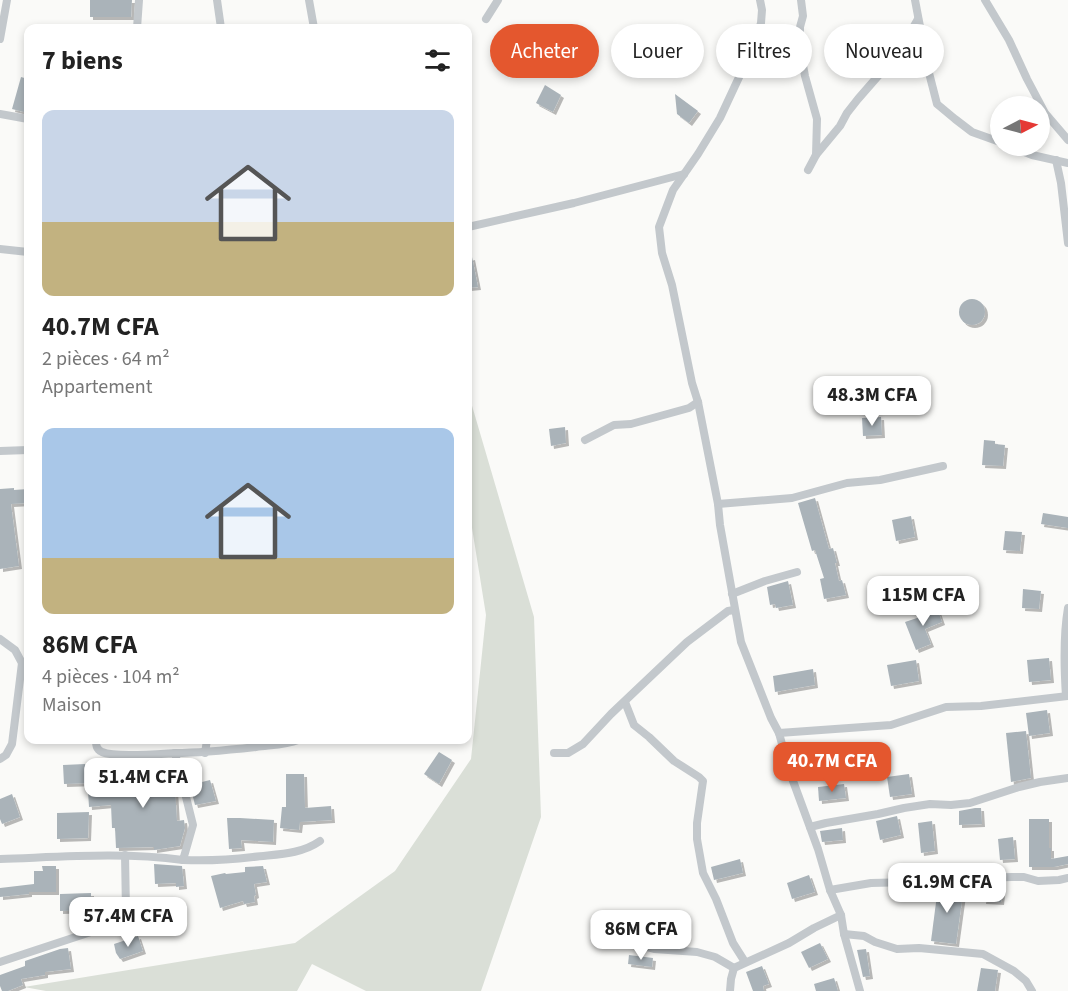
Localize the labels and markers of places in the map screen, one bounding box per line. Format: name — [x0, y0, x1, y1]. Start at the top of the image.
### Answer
pin: 48.3M CFA — [803, 376, 941, 427]
pin: 115M CFA — [861, 576, 985, 627]
pin: 40.7M CFA — [763, 742, 901, 793]
pin: 51.4M CFA — [74, 758, 212, 809]
pin: 61.9M CFA — [878, 863, 1016, 914]
pin: 57.4M CFA — [59, 897, 197, 948]
pin: 86M CFA — [586, 910, 696, 961]

